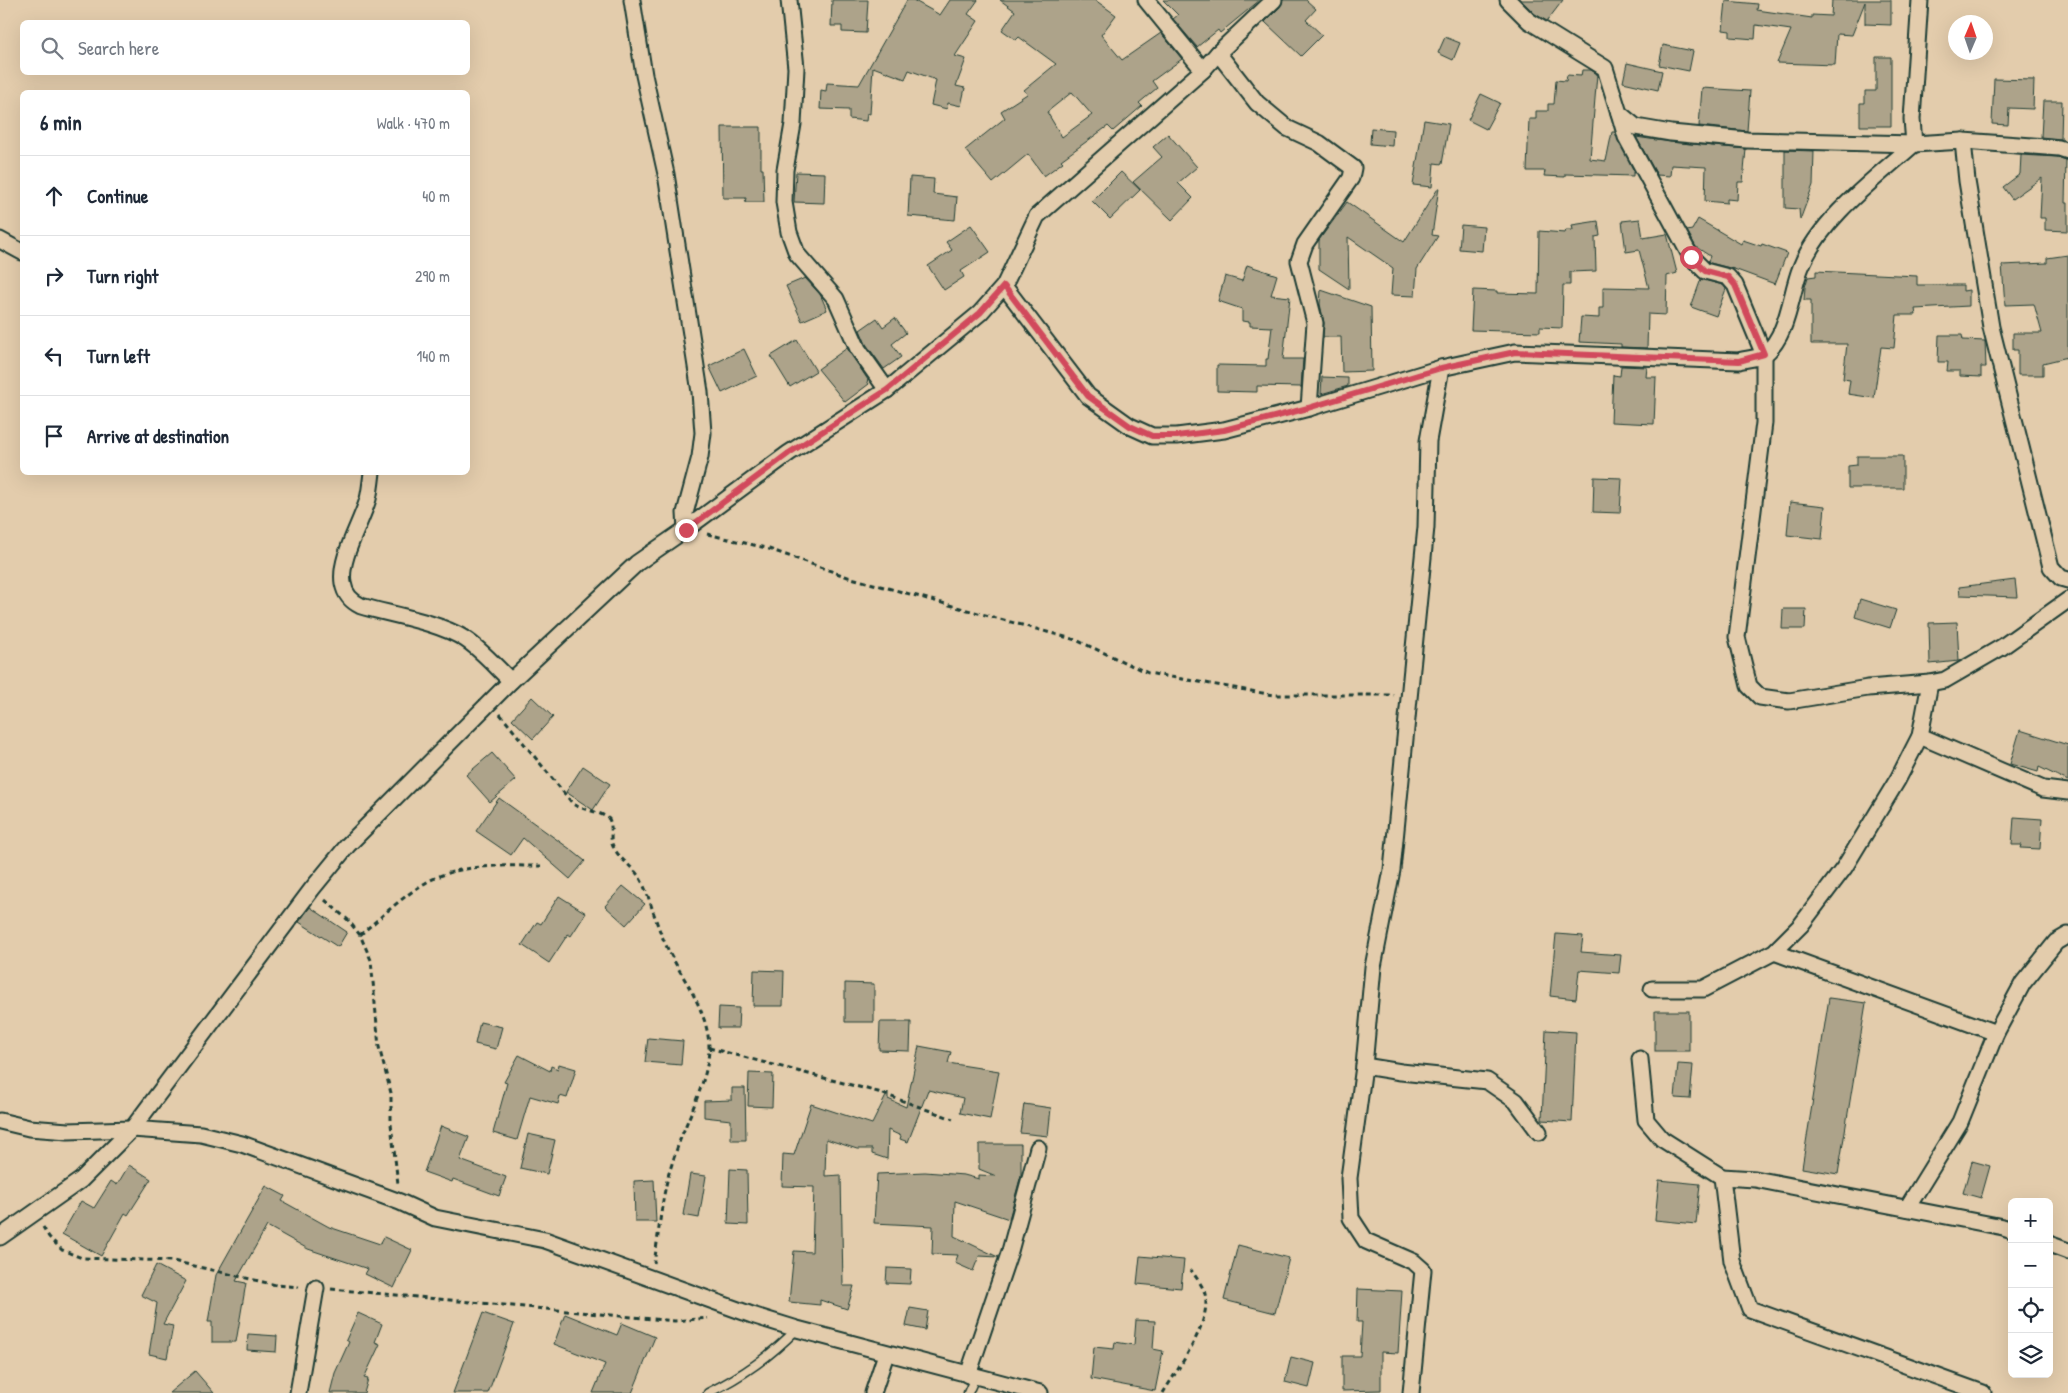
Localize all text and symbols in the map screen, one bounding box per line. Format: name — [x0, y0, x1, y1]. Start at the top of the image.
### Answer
north arrow — [1948, 15, 1993, 60]
search box — [20, 20, 470, 75]
icon: search — [38, 34, 66, 62]
text: Search here — [78, 35, 159, 61]
text: 6 min — [40, 108, 82, 137]
text: Walk · 470 m — [377, 112, 450, 134]
icon: ahead — [40, 182, 68, 210]
text: Continue — [87, 183, 148, 209]
text: 40 m — [422, 185, 450, 207]
route start — [1680, 246, 1703, 269]
icon: right — [40, 262, 68, 290]
text: Turn right — [87, 263, 158, 289]
text: 290 m — [415, 265, 450, 287]
icon: left — [40, 342, 68, 370]
text: Turn left — [87, 343, 150, 369]
text: 140 m — [416, 345, 450, 367]
icon: arrive — [40, 422, 68, 450]
text: Arrive at destination — [87, 423, 229, 449]
route end — [675, 519, 698, 542]
map controls — [2008, 1198, 2053, 1378]
button: + — [2008, 1198, 2053, 1243]
button: − — [2008, 1243, 2053, 1288]
button: locate — [2008, 1288, 2053, 1333]
button: layers — [2008, 1333, 2053, 1378]

